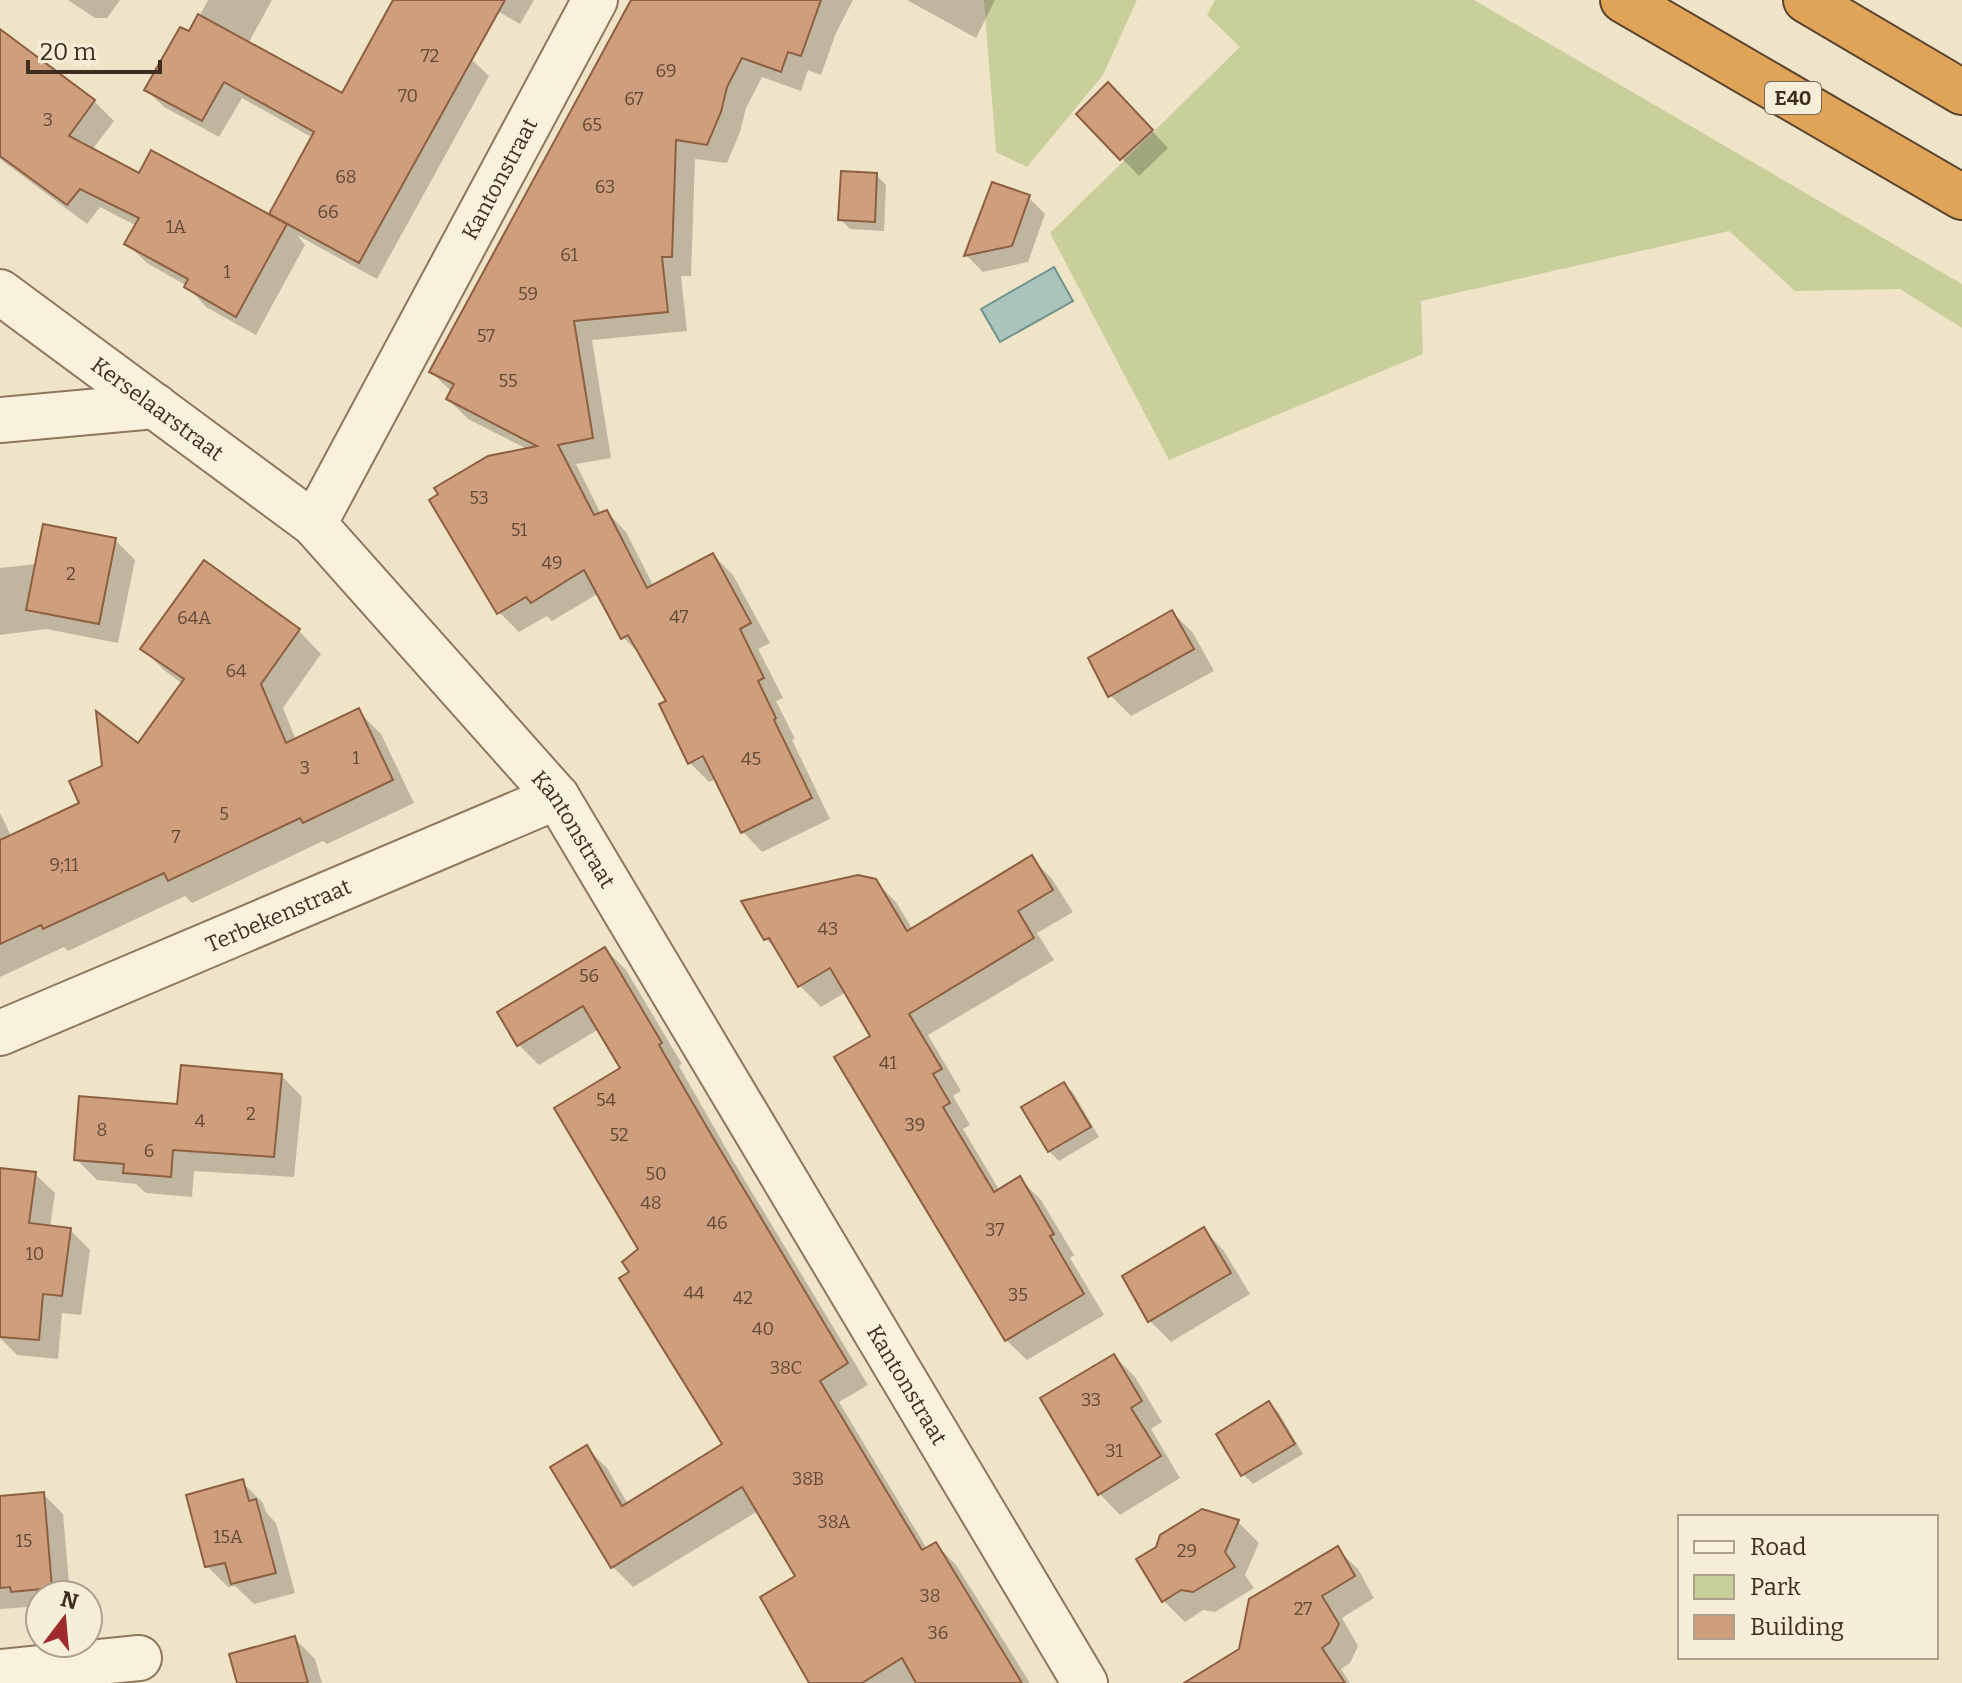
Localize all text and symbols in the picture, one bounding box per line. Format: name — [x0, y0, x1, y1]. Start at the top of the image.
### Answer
scale bar — [28, 24, 160, 74]
text: 20 m — [40, 38, 96, 66]
house number: 72 — [421, 45, 439, 67]
house number: 69 — [655, 60, 677, 82]
road number: E40 — [1765, 82, 1821, 114]
house number: 70 — [398, 85, 418, 107]
house number: 67 — [624, 88, 644, 110]
house number: 3 — [43, 109, 53, 131]
street label: Kantonstraat — [456, 113, 543, 244]
house number: 65 — [582, 114, 602, 136]
house number: 68 — [335, 166, 357, 188]
house number: 63 — [595, 176, 615, 198]
house number: 66 — [317, 201, 339, 223]
house number: 1A — [166, 216, 186, 238]
house number: 61 — [560, 244, 579, 266]
house number: 1 — [223, 261, 231, 283]
house number: 59 — [518, 283, 538, 305]
house number: 57 — [477, 325, 495, 347]
street label: Kerselaarstraat — [86, 351, 229, 466]
house number: 55 — [498, 370, 518, 392]
house number: 53 — [469, 487, 489, 509]
house number: 51 — [511, 519, 528, 541]
house number: 49 — [541, 552, 563, 574]
house number: 2 — [66, 563, 76, 585]
house number: 47 — [669, 606, 689, 628]
house number: 64A — [177, 607, 211, 629]
house number: 64 — [225, 660, 247, 682]
house number: 1 — [352, 747, 360, 769]
house number: 45 — [741, 748, 761, 770]
house number: 3 — [300, 757, 310, 779]
street label: Kantonstraat — [526, 765, 622, 893]
house number: 5 — [219, 803, 229, 825]
house number: 7 — [171, 826, 181, 848]
house number: 9;11 — [49, 854, 79, 876]
street label: Terbekenstraat — [201, 872, 355, 958]
house number: 43 — [818, 918, 838, 940]
house number: 56 — [579, 965, 599, 987]
house number: 41 — [879, 1052, 898, 1074]
house number: 54 — [596, 1089, 617, 1111]
house number: 2 — [246, 1103, 256, 1125]
house number: 4 — [195, 1110, 206, 1132]
house number: 39 — [905, 1114, 925, 1136]
house number: 8 — [97, 1119, 107, 1141]
house number: 52 — [609, 1124, 629, 1146]
house number: 6 — [144, 1140, 154, 1162]
house number: 50 — [645, 1163, 667, 1185]
house number: 48 — [640, 1192, 662, 1214]
house number: 46 — [706, 1212, 728, 1234]
house number: 37 — [985, 1219, 1005, 1241]
house number: 10 — [26, 1243, 44, 1265]
house number: 44 — [683, 1282, 705, 1304]
house number: 35 — [1008, 1284, 1028, 1306]
house number: 42 — [733, 1287, 753, 1309]
house number: 40 — [752, 1318, 774, 1340]
street label: Kantonstraat — [861, 1320, 953, 1449]
house number: 38C — [770, 1357, 802, 1379]
house number: 33 — [1081, 1389, 1101, 1411]
house number: 31 — [1105, 1440, 1123, 1462]
house number: 38B — [792, 1468, 824, 1490]
house number: 38A — [817, 1511, 851, 1533]
legend — [1678, 1515, 1938, 1659]
house number: 15A — [213, 1526, 243, 1548]
house number: 15 — [16, 1530, 32, 1552]
text: Road — [1750, 1533, 1806, 1561]
house number: 29 — [1177, 1540, 1197, 1562]
text: Park — [1750, 1573, 1801, 1601]
north arrow — [24, 1579, 104, 1659]
text: N — [57, 1585, 81, 1616]
house number: 38 — [919, 1585, 941, 1607]
house number: 27 — [1294, 1598, 1312, 1620]
text: Building — [1750, 1613, 1844, 1641]
house number: 36 — [928, 1622, 948, 1644]

